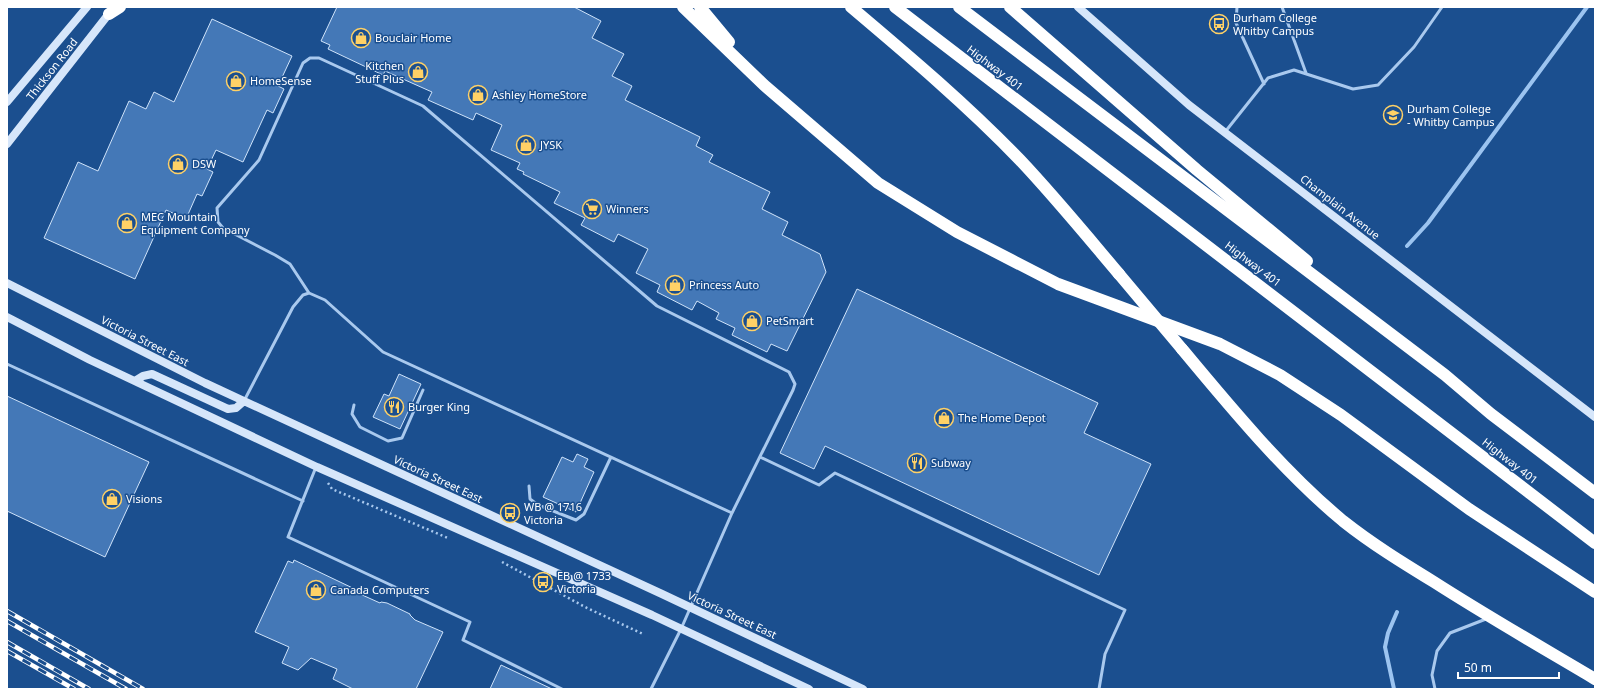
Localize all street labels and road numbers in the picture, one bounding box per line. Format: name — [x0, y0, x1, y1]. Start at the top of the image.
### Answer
street label: Thickson Road — [23, 35, 81, 103]
street label: Highway 401 — [964, 42, 1026, 94]
street label: Champlain Avenue — [1297, 171, 1383, 242]
street label: Highway 401 — [1222, 238, 1284, 290]
street label: Victoria Street East — [99, 312, 192, 369]
street label: Highway 401 — [1479, 434, 1541, 487]
street label: Victoria Street East — [391, 451, 485, 506]
street label: Victoria Street East — [685, 587, 779, 642]

